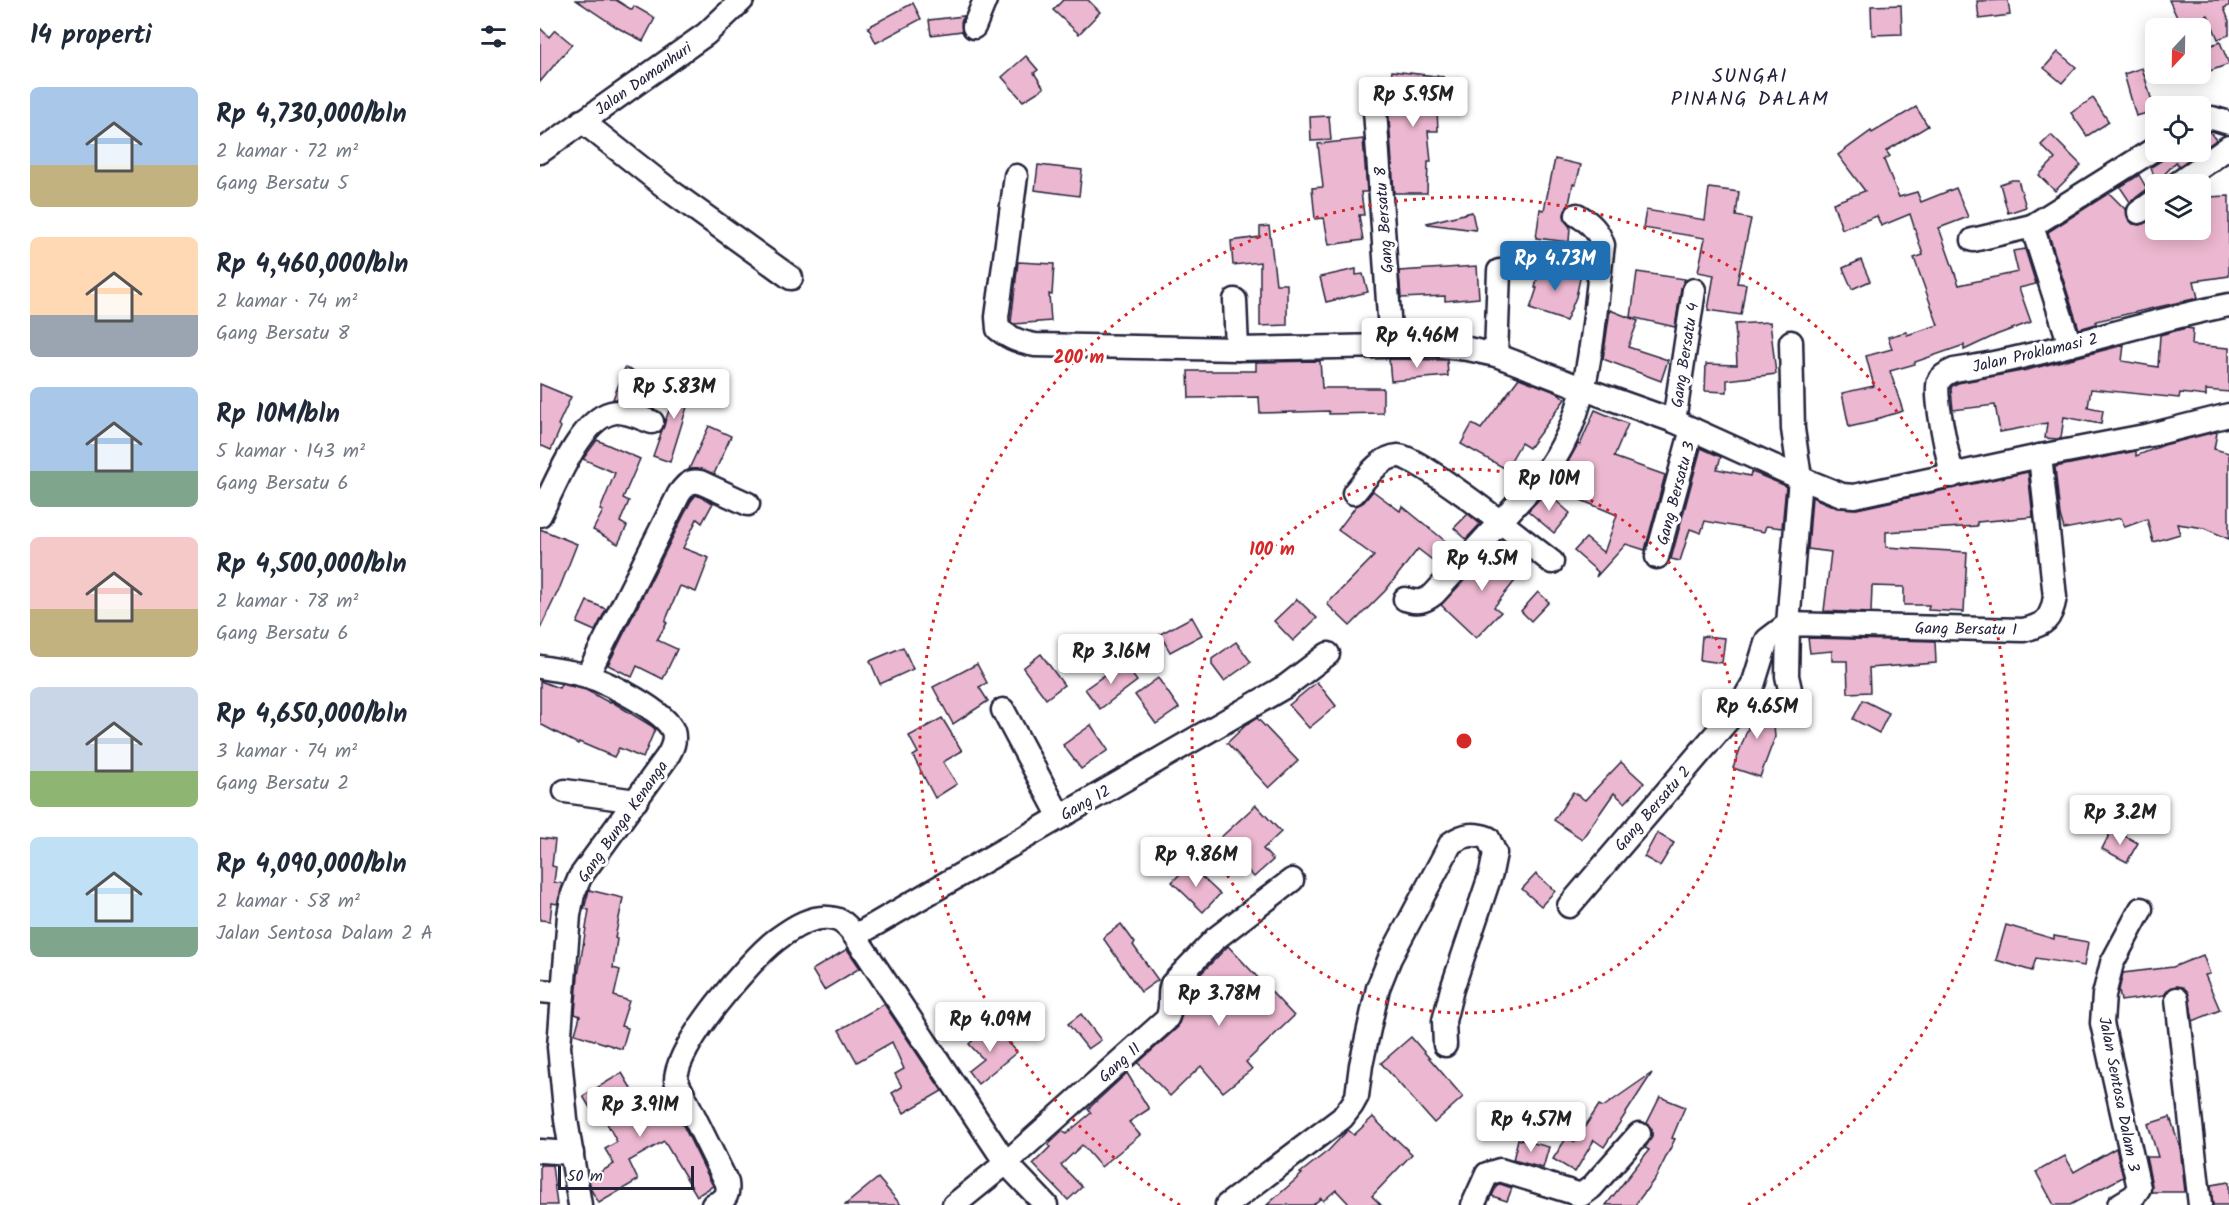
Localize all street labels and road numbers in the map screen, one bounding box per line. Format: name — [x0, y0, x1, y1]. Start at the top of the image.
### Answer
street label: Jalan Damanhuri — [590, 36, 698, 122]
street label: Gang Bersatu 8 — [1368, 165, 1401, 274]
street label: Gang Bersatu 4 — [1665, 301, 1706, 410]
street label: Jalan Proklamasi 2 — [1970, 327, 2101, 380]
street label: Gang Bersatu 3 — [1651, 439, 1702, 548]
street label: Gang Bersatu 1 — [1915, 616, 2017, 643]
street label: Gang Bunga Kenanga — [572, 756, 675, 888]
street label: Gang Bersatu 2 — [1609, 761, 1697, 857]
street label: Gang 12 — [1056, 779, 1115, 828]
street label: Jalan Sentosa Dalam 3 — [2091, 1015, 2146, 1174]
street label: Gang 11 — [1093, 1037, 1147, 1089]

